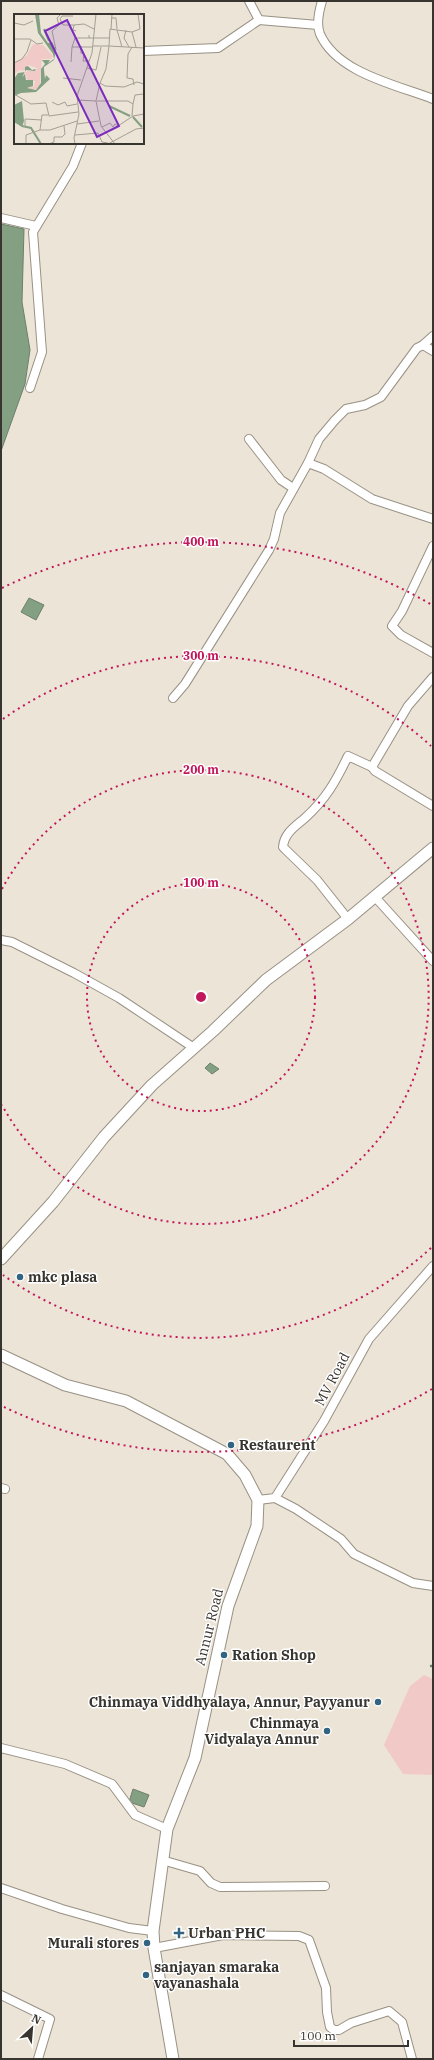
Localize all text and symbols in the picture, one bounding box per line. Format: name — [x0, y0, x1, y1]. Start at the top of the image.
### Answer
inset map — [14, 14, 144, 144]
text: 400 m — [183, 534, 219, 549]
text: 300 m — [183, 648, 219, 663]
text: 200 m — [183, 762, 219, 777]
text: 100 m — [183, 875, 219, 890]
centre of rings — [194, 990, 208, 1004]
place label: mkc plasa — [28, 1268, 97, 1286]
marker: mkc plasa — [15, 1272, 25, 1282]
street label: MV Road — [310, 1349, 354, 1409]
place label: Restaurent — [239, 1436, 315, 1454]
marker: Restaurent — [226, 1440, 236, 1450]
street label: Annur Road — [191, 1586, 227, 1668]
place label: Ration Shop — [232, 1646, 316, 1664]
marker: Ration Shop — [219, 1650, 229, 1660]
place label: Chinmaya Viddhyalaya, Annur, Payyanur — [89, 1693, 370, 1711]
marker: Chinmaya Viddhyalaya, Annur, Payyanur — [373, 1697, 383, 1707]
place label: Chinmaya Vidyalaya Annur — [205, 1714, 319, 1748]
marker: Chinmaya Vidyalaya Annur — [322, 1726, 332, 1736]
place label: Urban PHC — [188, 1924, 265, 1942]
marker: Urban PHC — [173, 1927, 185, 1939]
place label: Murali stores — [48, 1934, 139, 1952]
marker: Murali stores — [142, 1938, 152, 1948]
place label: sanjayan smaraka vayanashala — [154, 1958, 279, 1992]
marker: sanjayan smaraka vayanashala — [141, 1970, 151, 1980]
north arrow — [12, 2008, 52, 2048]
text: N — [29, 2011, 44, 2027]
scale bar — [294, 2022, 408, 2048]
text: 100 m — [300, 2028, 336, 2043]

